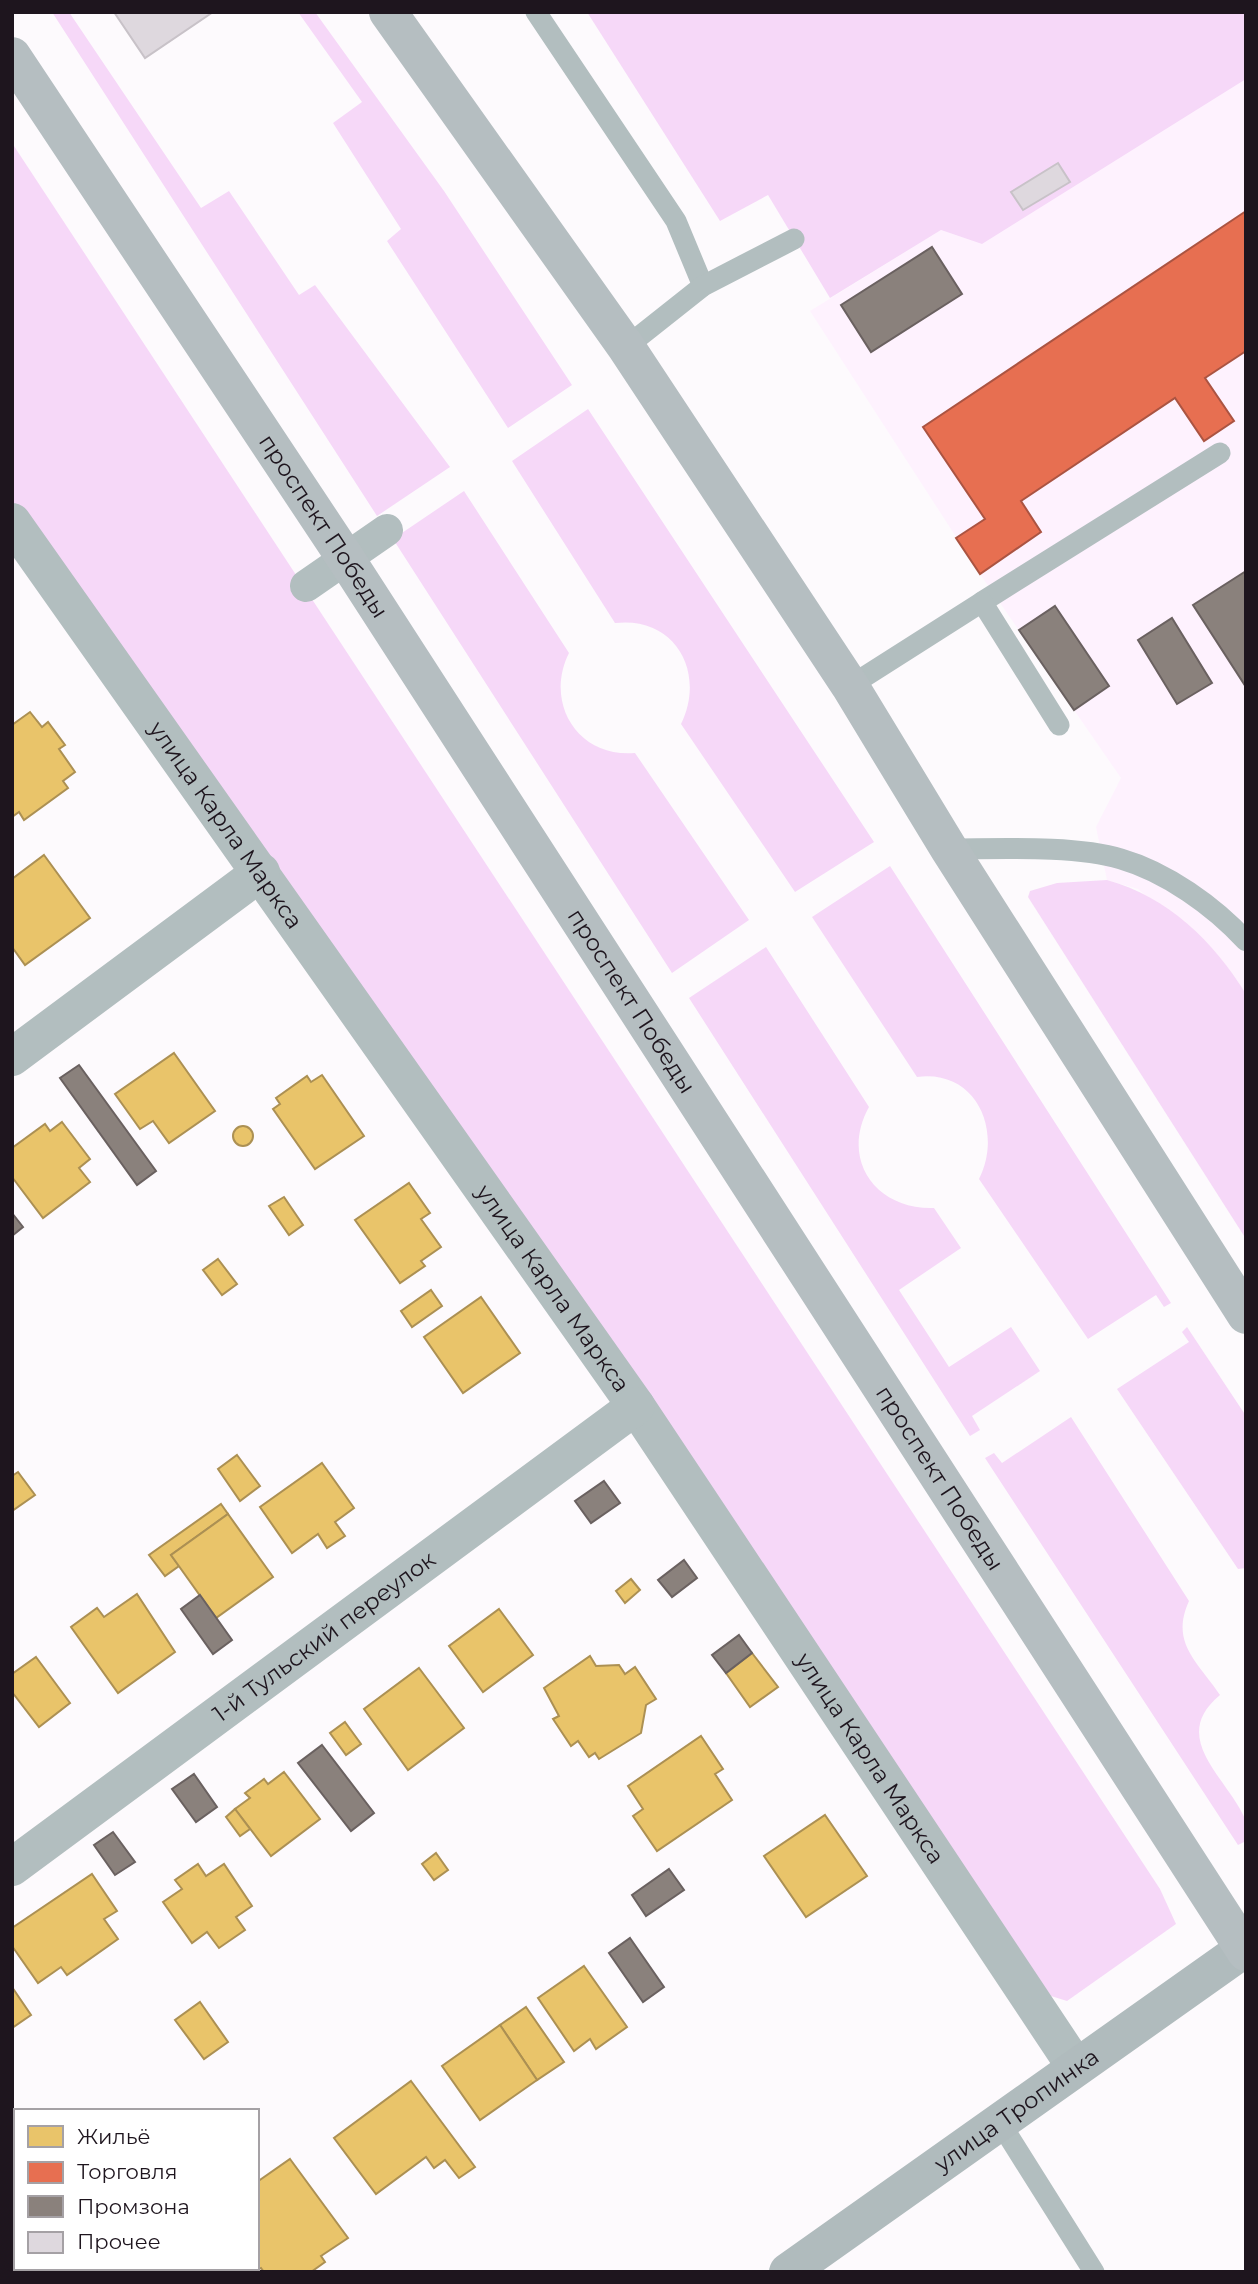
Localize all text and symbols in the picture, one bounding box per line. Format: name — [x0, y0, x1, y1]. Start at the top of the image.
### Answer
street label: проспект Победы — [253, 429, 394, 623]
street label: улица Карла Маркса — [143, 715, 309, 934]
street label: проспект Победы — [562, 903, 702, 1099]
street label: улица Карла Маркса — [470, 1178, 636, 1397]
street label: проспект Победы — [870, 1380, 1010, 1576]
street label: 1-й Тульский переулок — [207, 1545, 441, 1728]
street label: улица Карла Маркса — [789, 1647, 950, 1869]
street label: улица Тропинка — [928, 2042, 1104, 2179]
legend — [14, 2109, 259, 2270]
text: Жильё — [77, 2124, 151, 2149]
text: Торговля — [77, 2159, 178, 2184]
text: Промзона — [77, 2194, 190, 2219]
text: Прочее — [77, 2229, 161, 2254]

